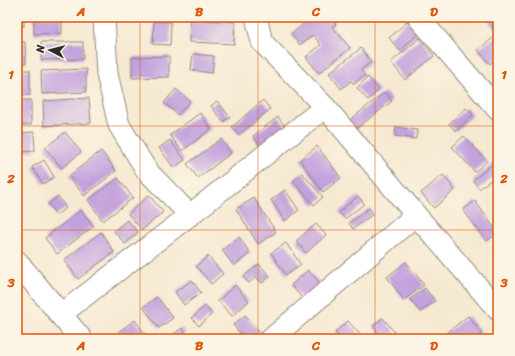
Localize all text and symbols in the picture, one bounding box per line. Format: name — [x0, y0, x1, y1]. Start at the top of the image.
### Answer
text: A — [76, 0, 85, 23]
text: B — [195, 0, 204, 23]
text: C — [311, 0, 321, 23]
text: D — [430, 0, 438, 23]
north arrow — [30, 30, 70, 70]
text: N — [31, 44, 51, 55]
text: 1 — [8, 63, 14, 86]
text: 1 — [501, 63, 507, 86]
text: 2 — [6, 167, 15, 190]
text: 2 — [499, 167, 508, 190]
text: 3 — [6, 271, 15, 294]
text: 3 — [499, 271, 508, 294]
text: A — [76, 334, 85, 356]
text: B — [195, 334, 204, 356]
text: C — [311, 334, 321, 356]
text: D — [430, 334, 438, 356]

